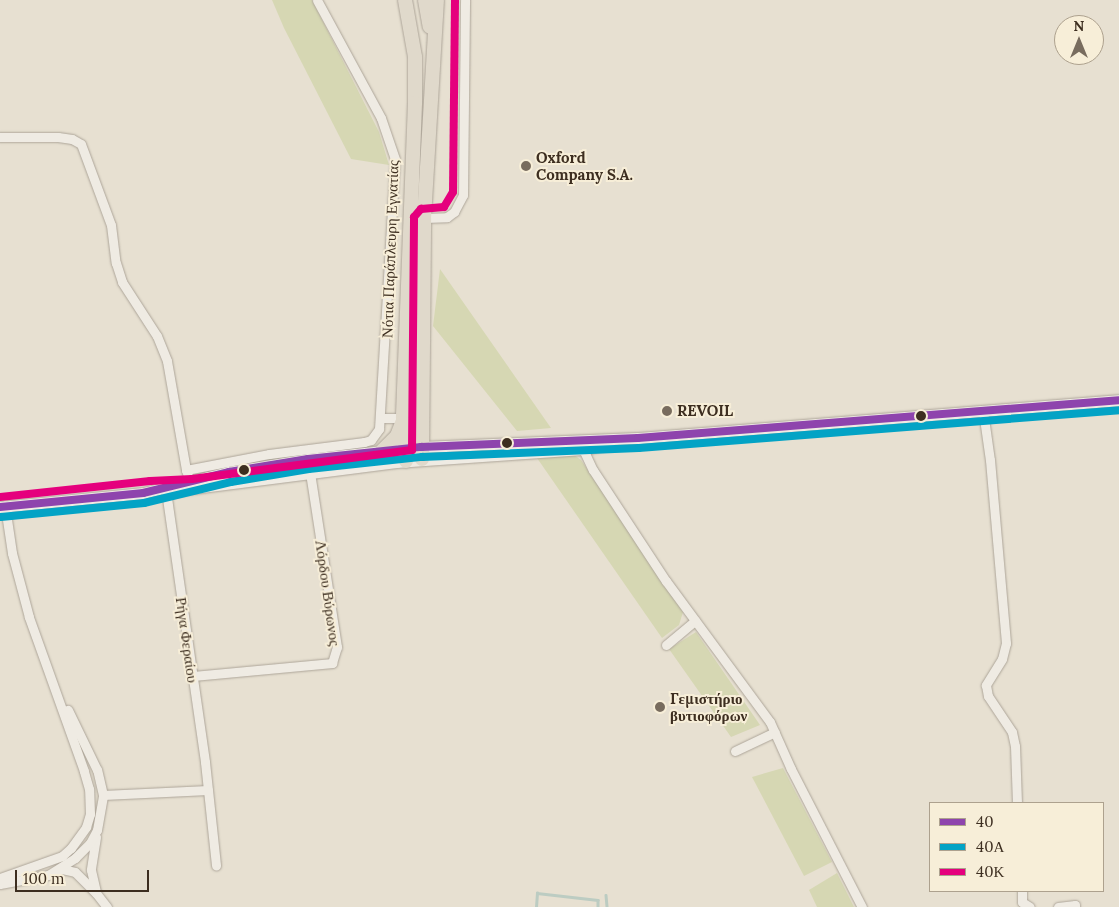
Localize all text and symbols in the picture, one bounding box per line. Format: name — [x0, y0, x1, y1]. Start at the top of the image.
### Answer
north arrow — [1054, 15, 1104, 65]
text: N — [1074, 17, 1084, 35]
place label: Oxford Company S.A. — [536, 148, 633, 183]
street label: Νότια Παράπλευρη Εγνατίας — [378, 160, 402, 338]
marker: Oxford Company S.A. — [520, 160, 532, 172]
place label: REVOIL — [677, 402, 733, 420]
marker: REVOIL — [661, 405, 673, 417]
unlabelled marker — [916, 411, 926, 421]
unlabelled marker — [502, 438, 512, 448]
unlabelled marker — [239, 465, 249, 475]
street label: Λόρδου Βύρωνος — [312, 539, 344, 647]
street label: Ρήγα Φεραίου — [172, 596, 202, 684]
place label: Γεμιστήριο βυτιοφόρων — [670, 689, 747, 724]
marker: Γεμιστήριο βυτιοφόρων — [654, 701, 666, 713]
legend — [929, 802, 1104, 892]
text: 40 — [976, 812, 993, 831]
text: 40Α — [976, 837, 1004, 856]
scale bar — [18, 860, 151, 892]
text: 40Κ — [976, 862, 1004, 881]
text: 100 m — [23, 869, 64, 888]

